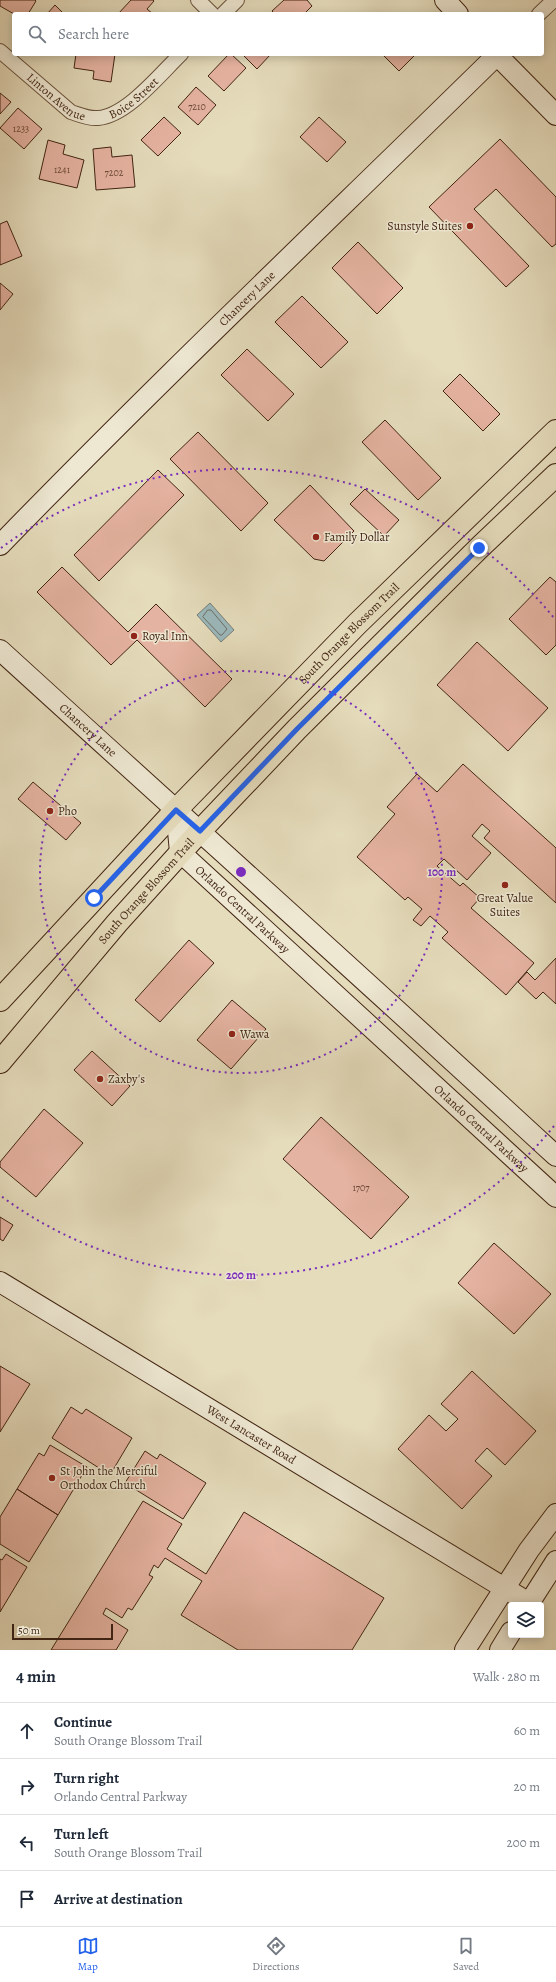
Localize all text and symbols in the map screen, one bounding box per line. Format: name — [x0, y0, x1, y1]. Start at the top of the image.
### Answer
search box — [12, 12, 544, 56]
icon: search — [26, 23, 48, 45]
text: Search here — [58, 24, 129, 44]
street label: Linton Avenue — [23, 69, 87, 124]
street label: Boice Street — [106, 74, 162, 123]
house number: 7210 — [188, 100, 206, 113]
house number: 1233 — [13, 122, 29, 135]
house number: 1241 — [54, 163, 71, 176]
house number: 7202 — [104, 166, 124, 179]
place label: Sunstyle Suites — [387, 218, 462, 234]
marker: Sunstyle Suites — [465, 221, 475, 231]
street label: Chancery Lane — [215, 267, 279, 330]
place label: Family Dollar — [324, 529, 390, 545]
marker: Family Dollar — [311, 532, 321, 542]
route end — [470, 539, 488, 557]
street label: South Orange Blossom Trail — [295, 579, 403, 688]
place label: Royal Inn — [142, 628, 189, 644]
marker: Royal Inn — [129, 631, 139, 641]
street label: Chancery Lane — [56, 700, 120, 760]
place label: Pho — [58, 803, 77, 819]
marker: Pho — [45, 806, 55, 816]
street label: South Orange Blossom Trail — [95, 835, 198, 947]
street label: Orlando Central Parkway — [192, 862, 294, 957]
text: 100 m — [428, 864, 456, 880]
centre of rings — [234, 865, 248, 879]
marker: Great Value Suites — [500, 880, 510, 890]
route start — [85, 889, 103, 907]
place label: Great Value Suites — [477, 890, 533, 920]
place label: Wawa — [239, 1026, 270, 1042]
marker: Wawa — [227, 1029, 237, 1039]
place label: Zaxby's — [108, 1071, 145, 1087]
marker: Zaxby's — [95, 1074, 105, 1084]
street label: Orlando Central Parkway — [430, 1081, 532, 1176]
house number: 1707 — [352, 1181, 370, 1194]
text: 200 m — [226, 1267, 256, 1283]
street label: West Lancaster Road — [203, 1401, 300, 1468]
place label: St John the Merciful Orthodox Church — [60, 1463, 157, 1493]
marker: St John the Merciful Orthodox Church — [47, 1473, 57, 1483]
map controls — [508, 1602, 544, 1638]
button: layers — [508, 1602, 544, 1638]
scale bar — [12, 1622, 113, 1641]
text: 50 m — [18, 1623, 40, 1638]
text: 4 min — [16, 1665, 56, 1688]
text: Walk · 280 m — [473, 1668, 540, 1685]
text: Continue — [54, 1712, 112, 1732]
icon: ahead — [16, 1720, 38, 1742]
text: 60 m — [514, 1722, 540, 1739]
text: South Orange Blossom Trail — [54, 1732, 202, 1749]
text: Turn right — [54, 1768, 119, 1788]
icon: right — [16, 1776, 38, 1798]
text: 20 m — [514, 1778, 540, 1795]
text: Orlando Central Parkway — [54, 1788, 187, 1805]
text: Turn left — [54, 1824, 109, 1844]
icon: left — [16, 1832, 38, 1854]
text: 200 m — [507, 1834, 540, 1851]
text: South Orange Blossom Trail — [54, 1844, 202, 1861]
icon: arrive — [16, 1888, 38, 1910]
text: Arrive at destination — [54, 1889, 183, 1909]
tab: Map — [77, 1935, 99, 1974]
tab: Directions — [252, 1935, 300, 1974]
tab: Saved — [453, 1935, 479, 1974]

